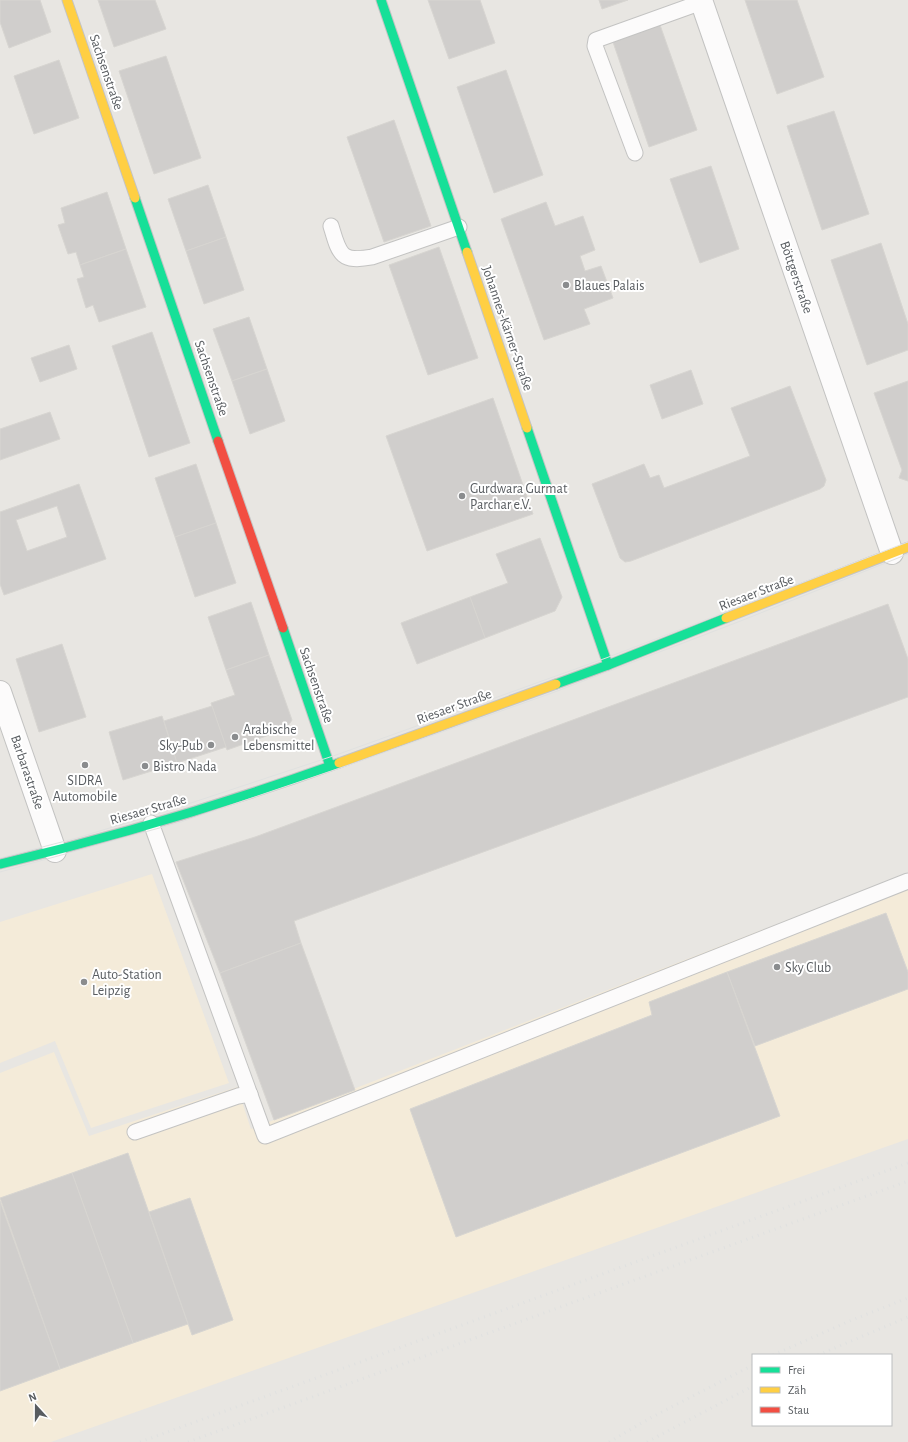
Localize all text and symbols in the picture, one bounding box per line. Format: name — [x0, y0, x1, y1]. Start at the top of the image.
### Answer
street label: Sachsenstraße — [87, 33, 126, 112]
street label: Böttgerstraße — [777, 239, 815, 315]
street label: Johannes-Kärner-Straße — [479, 264, 535, 392]
place label: Blaues Palais — [574, 279, 644, 293]
marker: Blaues Palais — [561, 280, 571, 290]
street label: Sachsenstraße — [192, 339, 231, 418]
place label: Gurdwara Gurmat Parchar e.V. — [470, 482, 568, 512]
marker: Gurdwara Gurmat Parchar e.V. — [457, 491, 467, 501]
street label: Riesaer Straße — [717, 572, 796, 614]
street label: Sachsenstraße — [297, 646, 336, 725]
street label: Riesaer Straße — [415, 687, 494, 727]
place label: Arabische Lebensmittel — [243, 723, 314, 753]
marker: Arabische Lebensmittel — [230, 732, 240, 742]
street label: Barbarastraße — [8, 733, 46, 811]
place label: Sky-Pub — [159, 739, 203, 753]
marker: Sky-Pub — [206, 740, 216, 750]
marker: SIDRA Automobile — [80, 760, 90, 770]
place label: Bistro Nada — [153, 760, 217, 774]
marker: Bistro Nada — [140, 761, 150, 771]
place label: SIDRA Automobile — [53, 774, 117, 804]
street label: Riesaer Straße — [109, 792, 188, 828]
place label: Sky Club — [785, 961, 831, 975]
marker: Sky Club — [772, 962, 782, 972]
place label: Auto-Station Leipzig — [92, 968, 162, 998]
marker: Auto-Station Leipzig — [79, 977, 89, 987]
legend — [752, 1354, 892, 1426]
text: Frei — [788, 1364, 805, 1376]
text: Zäh — [788, 1384, 806, 1396]
north arrow — [16, 1386, 56, 1426]
text: N — [27, 1391, 38, 1404]
text: Stau — [788, 1404, 809, 1416]

